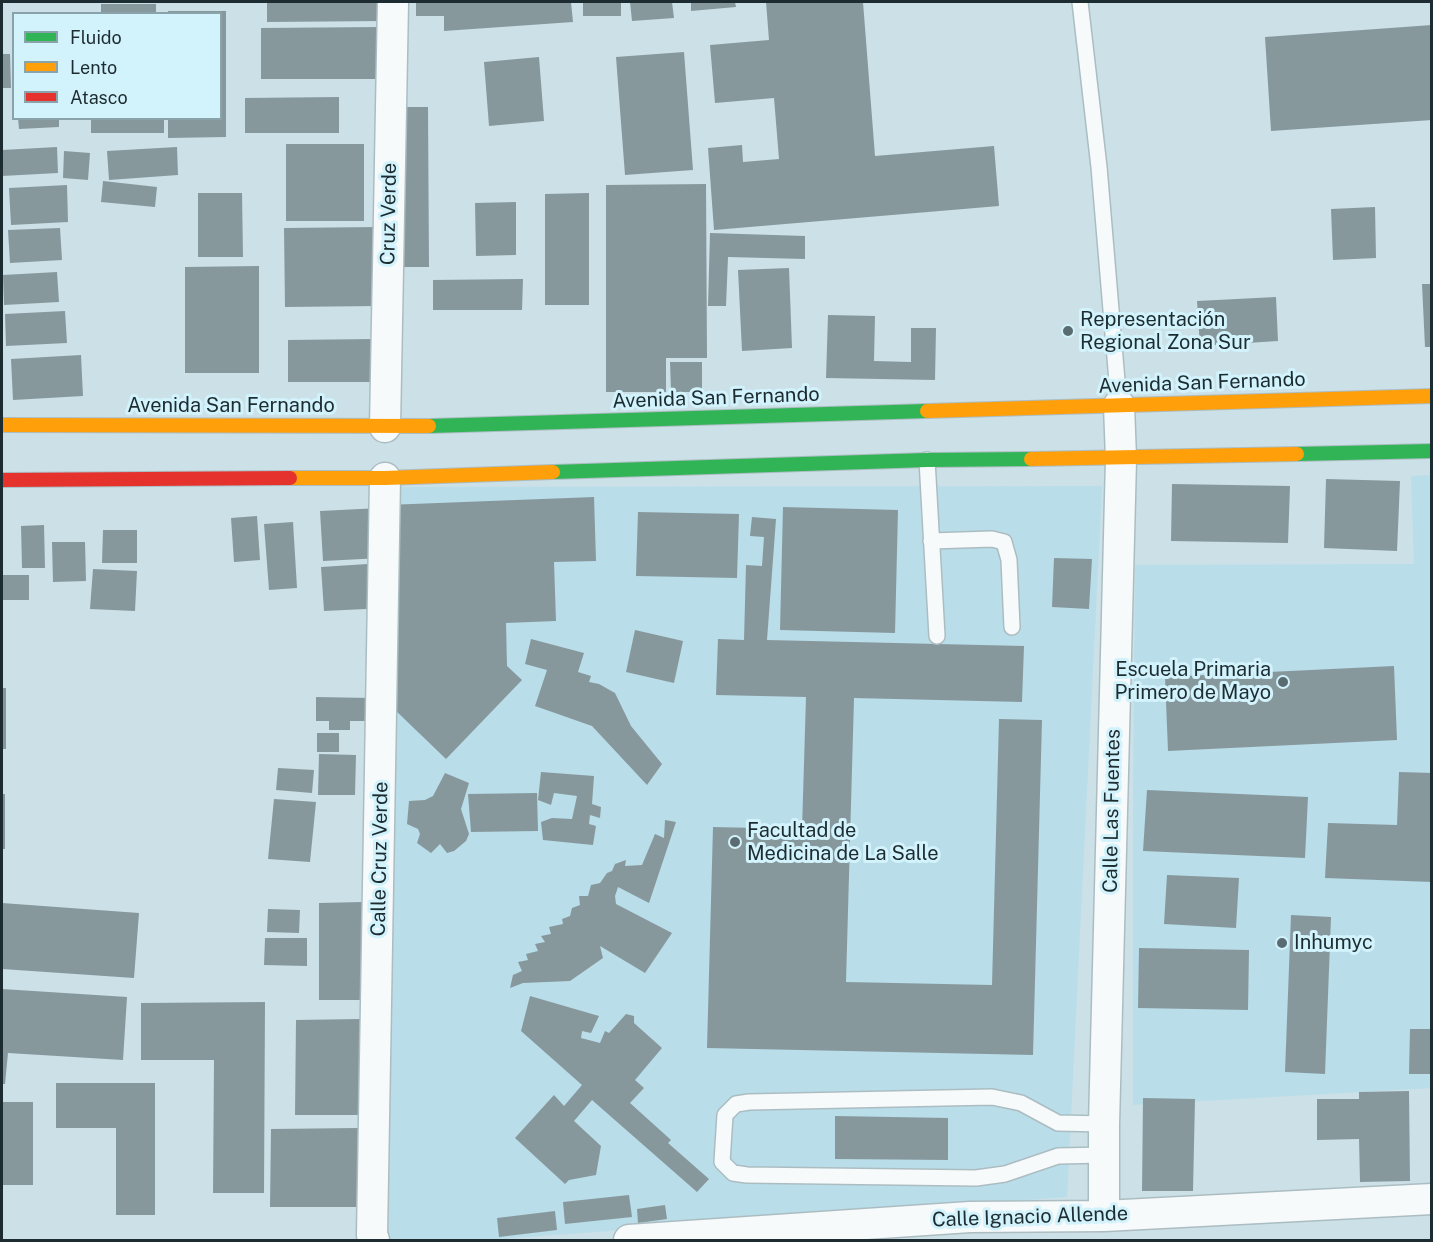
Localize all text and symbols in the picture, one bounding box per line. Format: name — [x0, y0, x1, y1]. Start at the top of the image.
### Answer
legend — [12, 12, 222, 120]
text: Fluido — [70, 27, 122, 48]
text: Lento — [70, 57, 117, 78]
text: Atasco — [70, 87, 128, 108]
street label: Cruz Verde — [376, 163, 402, 265]
place label: Representación Regional Zona Sur — [1080, 308, 1251, 355]
marker: Representación Regional Zona Sur — [1061, 324, 1075, 338]
street label: Avenida San Fernando — [1098, 367, 1306, 399]
street label: Avenida San Fernando — [612, 382, 820, 414]
street label: Avenida San Fernando — [127, 394, 335, 418]
place label: Escuela Primaria Primero de Mayo — [1115, 658, 1271, 705]
marker: Escuela Primaria Primero de Mayo — [1276, 675, 1290, 689]
street label: Calle Las Fuentes — [1099, 729, 1125, 893]
street label: Calle Cruz Verde — [367, 781, 393, 937]
place label: Facultad de Medicina de La Salle — [747, 819, 938, 866]
marker: Facultad de Medicina de La Salle — [728, 835, 742, 849]
place label: Inhumyc — [1294, 931, 1373, 955]
marker: Inhumyc — [1275, 936, 1289, 950]
street label: Calle Ignacio Allende — [932, 1202, 1128, 1232]

